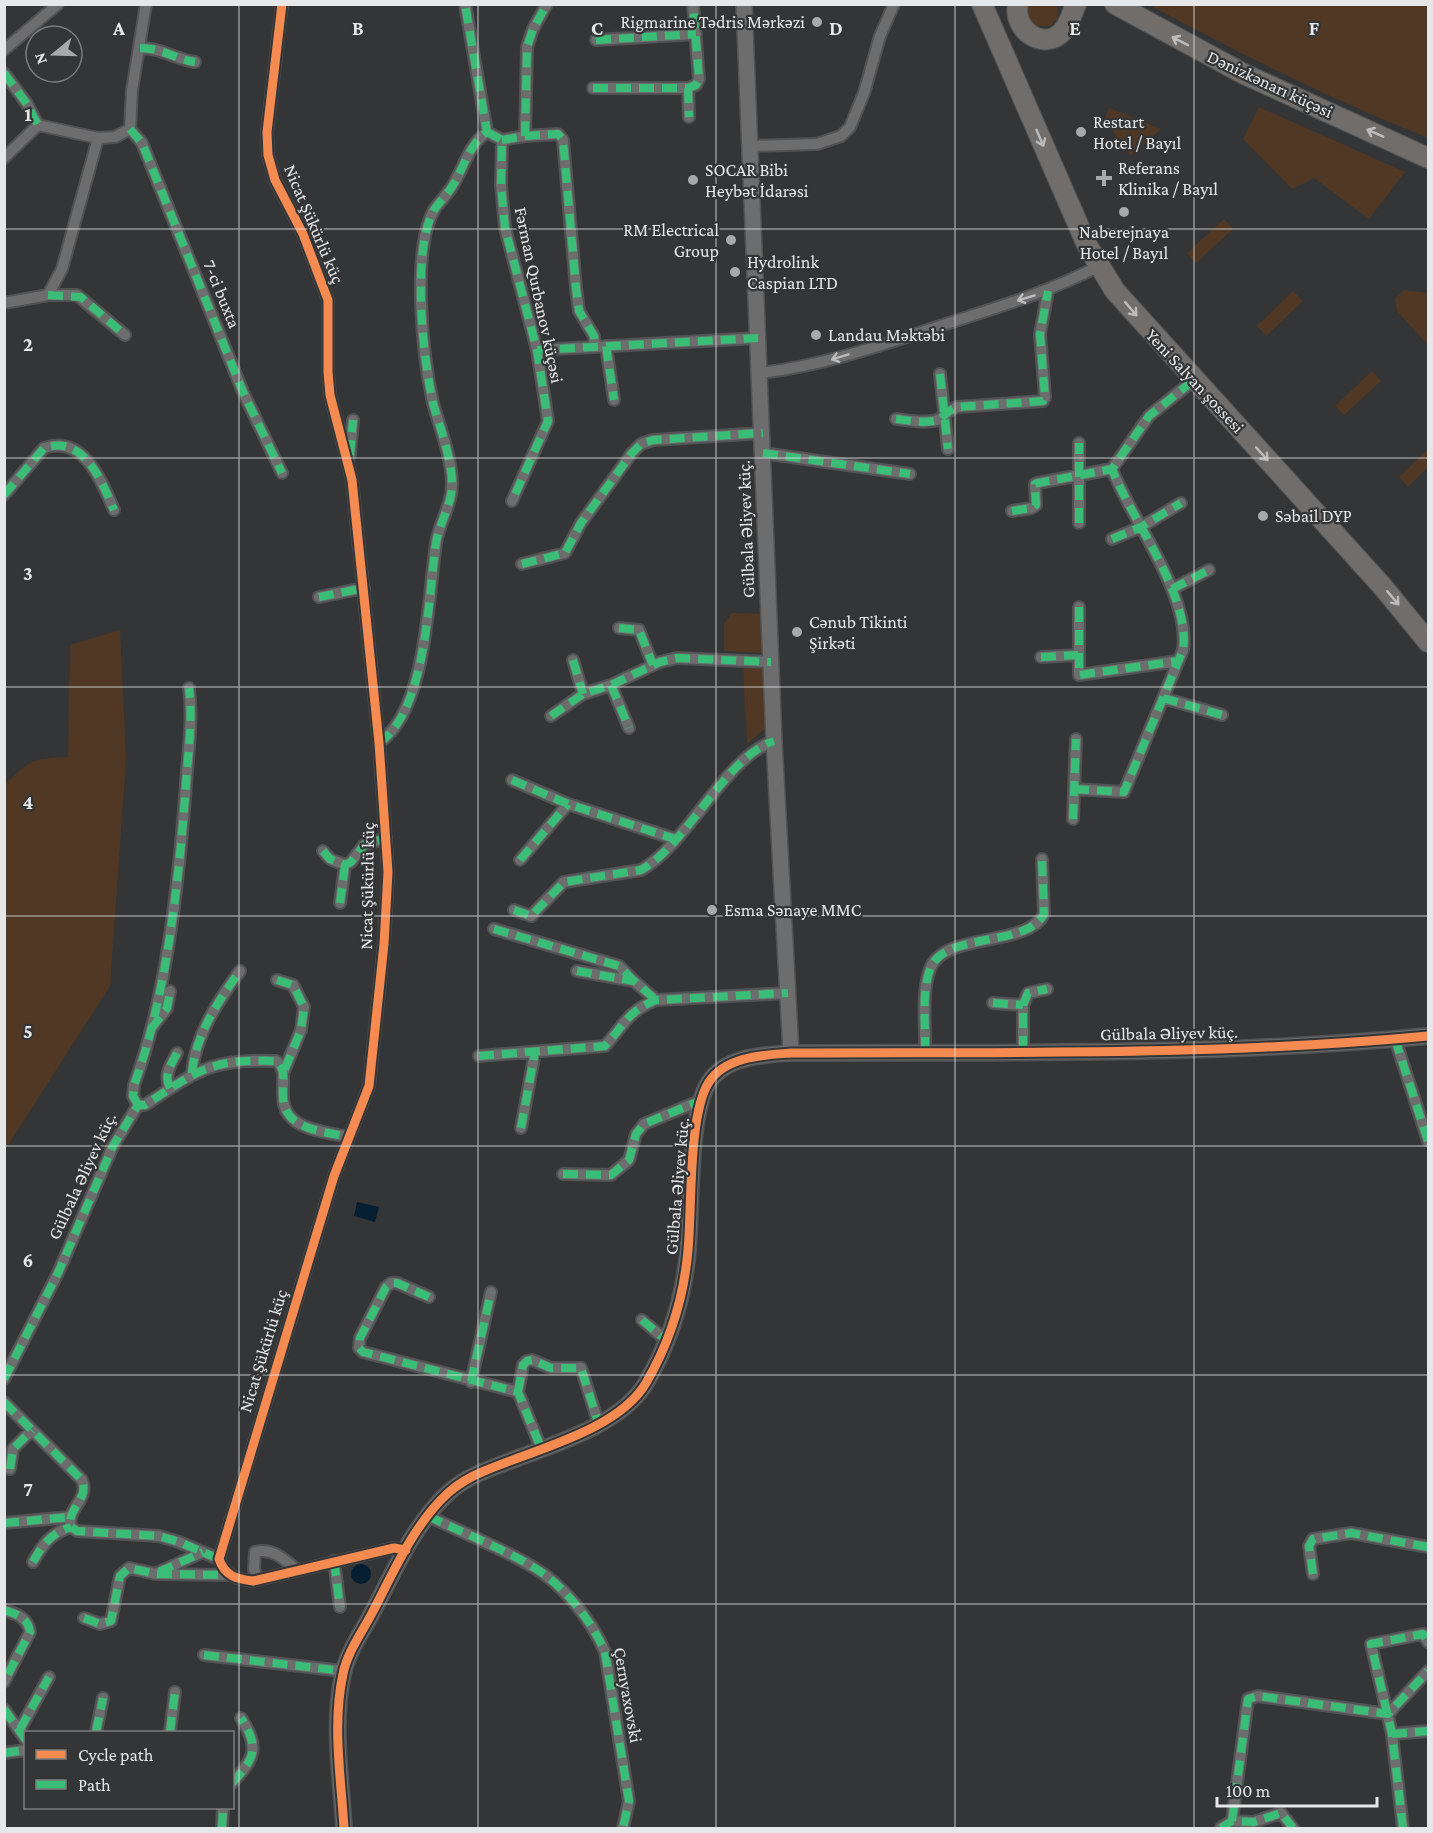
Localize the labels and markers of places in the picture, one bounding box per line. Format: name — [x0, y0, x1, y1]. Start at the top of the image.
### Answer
place label: Rigmarine Tədris Mərkəzi — [621, 12, 805, 32]
marker: Rigmarine Tədris Mərkəzi — [810, 15, 824, 29]
place label: Restart Hotel / Bayıl — [1093, 112, 1182, 153]
marker: Restart Hotel / Bayıl — [1074, 125, 1088, 139]
place label: Referans Klinika / Bayıl — [1118, 158, 1218, 199]
place label: SOCAR Bibi Heybət İdarəsi — [705, 160, 809, 201]
marker: Referans Klinika / Bayıl — [1095, 169, 1113, 187]
marker: SOCAR Bibi Heybət İdarəsi — [686, 173, 700, 187]
marker: Naberejnaya Hotel / Bayıl — [1117, 205, 1131, 219]
place label: RM Electrical Group — [623, 220, 719, 261]
place label: Naberejnaya Hotel / Bayıl — [1079, 222, 1169, 263]
marker: RM Electrical Group — [724, 233, 738, 247]
place label: Hydrolink Caspian LTD — [747, 252, 838, 293]
marker: Hydrolink Caspian LTD — [728, 265, 742, 279]
place label: Landau Məktəbi — [828, 325, 945, 345]
marker: Landau Məktəbi — [809, 328, 823, 342]
place label: Səbail DYP — [1275, 506, 1352, 526]
marker: Səbail DYP — [1256, 509, 1270, 523]
place label: Cənub Tikinti Şirkəti — [809, 612, 908, 653]
marker: Cənub Tikinti Şirkəti — [790, 625, 804, 639]
place label: Esma Sənaye MMC — [724, 900, 862, 920]
marker: Esma Sənaye MMC — [705, 903, 719, 917]

